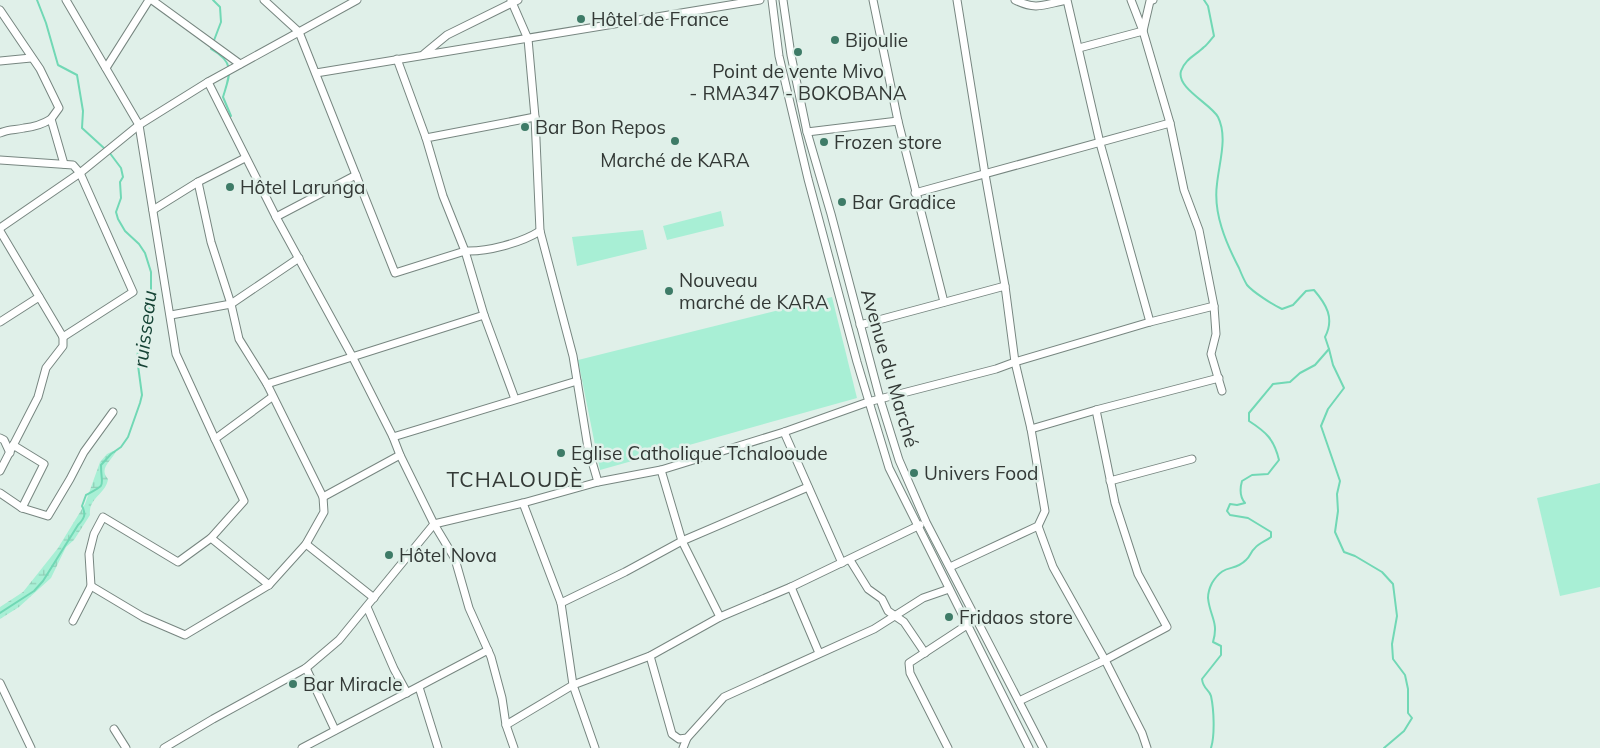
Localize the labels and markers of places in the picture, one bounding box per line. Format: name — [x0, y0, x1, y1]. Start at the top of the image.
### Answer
place label: Hôtel de France — [591, 7, 729, 31]
marker: Hôtel de France — [575, 13, 587, 25]
place label: Bijoulie — [845, 28, 908, 52]
marker: Bijoulie — [829, 34, 841, 46]
marker: Point de vente Mivo - RMA347 - BOKOBANA — [792, 46, 804, 58]
place label: Point de vente Mivo - RMA347 - BOKOBANA — [689, 59, 907, 105]
place label: Bar Bon Repos — [535, 115, 666, 139]
marker: Bar Bon Repos — [519, 121, 531, 133]
place label: Frozen store — [834, 130, 942, 154]
marker: Marché de KARA — [669, 135, 681, 147]
marker: Frozen store — [818, 136, 830, 148]
place label: Marché de KARA — [600, 148, 750, 172]
place label: Hôtel Larunga — [240, 175, 365, 199]
marker: Hôtel Larunga — [224, 181, 236, 193]
place label: Bar Gradice — [852, 190, 956, 214]
marker: Bar Gradice — [836, 196, 848, 208]
place label: Nouveau marché de KARA — [679, 268, 829, 314]
marker: Nouveau marché de KARA — [663, 285, 675, 297]
place label: Eglise Catholique Tchalooude — [571, 441, 828, 465]
marker: Eglise Catholique Tchalooude — [555, 447, 567, 459]
place label: Univers Food — [924, 461, 1038, 485]
marker: Univers Food — [908, 467, 920, 479]
place label: Hôtel Nova — [399, 543, 497, 567]
marker: Hôtel Nova — [383, 549, 395, 561]
place label: Fridaos store — [959, 605, 1073, 629]
marker: Fridaos store — [943, 611, 955, 623]
place label: Bar Miracle — [303, 672, 402, 696]
marker: Bar Miracle — [287, 678, 299, 690]

